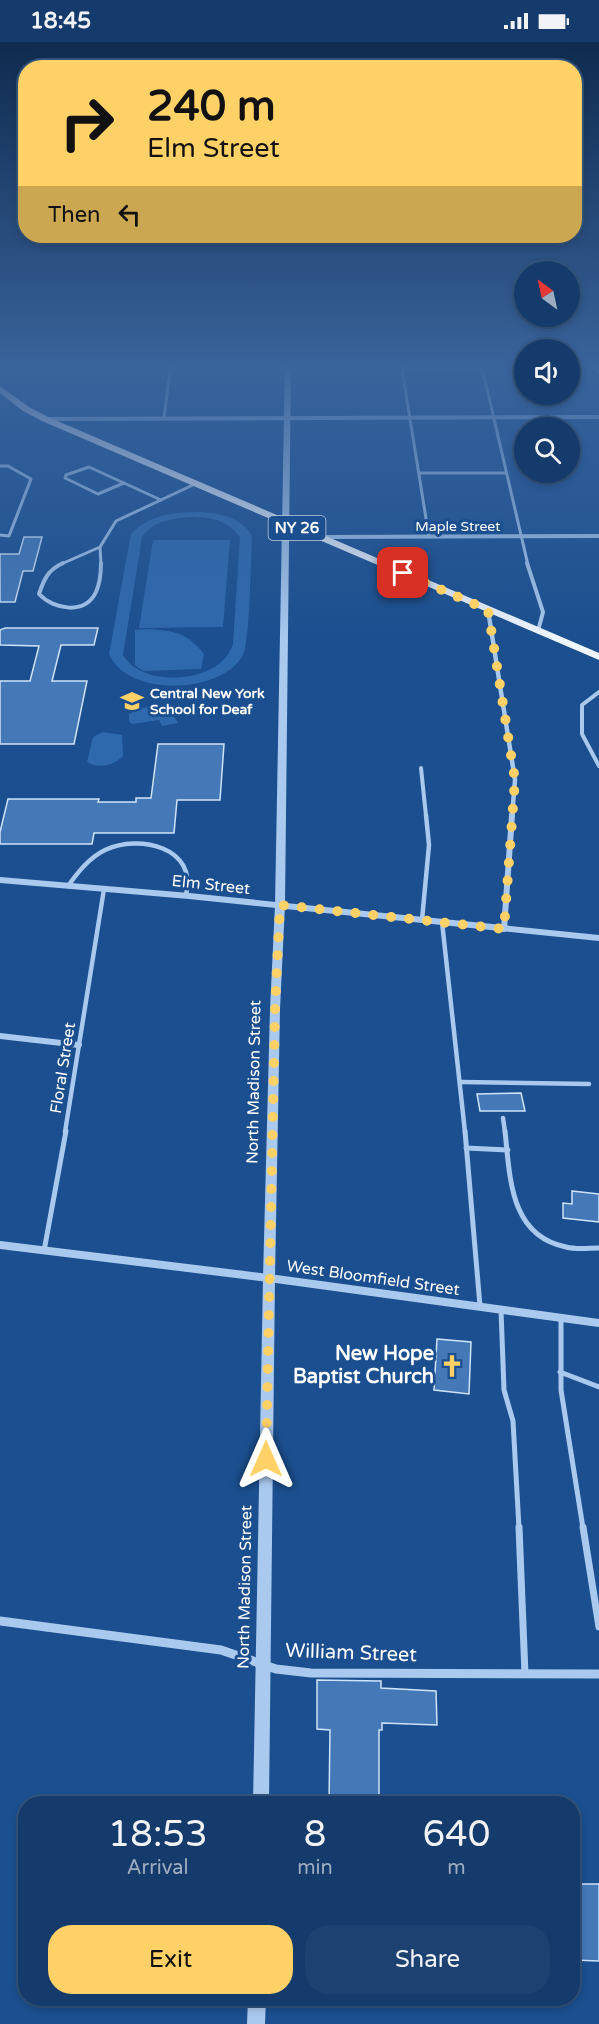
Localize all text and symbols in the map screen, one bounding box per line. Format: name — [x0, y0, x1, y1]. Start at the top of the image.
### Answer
text: 18:45 — [30, 8, 91, 34]
text: 240 m — [147, 81, 276, 132]
icon: right — [48, 84, 126, 162]
text: Elm Street — [147, 132, 280, 165]
icon: left — [113, 198, 146, 231]
text: Then — [48, 202, 101, 228]
north arrow — [514, 261, 580, 327]
map controls — [514, 261, 580, 483]
button: sound — [514, 339, 580, 405]
button: search — [514, 417, 580, 483]
road number: NY 26 — [268, 516, 326, 540]
street label: Maple Street — [415, 518, 501, 535]
pin — [377, 547, 428, 598]
icon: arrive — [386, 556, 419, 589]
place label: Central New York School for Deaf — [150, 685, 265, 718]
school or university icon: Central New York School for Deaf — [119, 688, 145, 714]
street label: Elm Street — [171, 871, 251, 899]
street label: North Madison Street — [243, 1000, 265, 1164]
street label: Floral Street — [46, 1021, 80, 1115]
street label: West Bloomfield Street — [285, 1256, 461, 1300]
place label: New Hope Baptist Church — [293, 1342, 434, 1389]
church icon: New Hope Baptist Church — [439, 1353, 465, 1379]
position arrow — [234, 1427, 298, 1491]
street label: North Madison Street — [234, 1505, 256, 1669]
street label: William Street — [285, 1639, 418, 1667]
text: 18:53 — [108, 1813, 208, 1856]
text: 8 — [304, 1813, 326, 1856]
text: 640 — [422, 1813, 490, 1856]
text: Arrival — [127, 1856, 189, 1880]
text: min — [297, 1856, 333, 1880]
text: m — [447, 1856, 466, 1880]
button: Exit — [48, 1925, 293, 1994]
button: Share — [305, 1925, 550, 1994]

